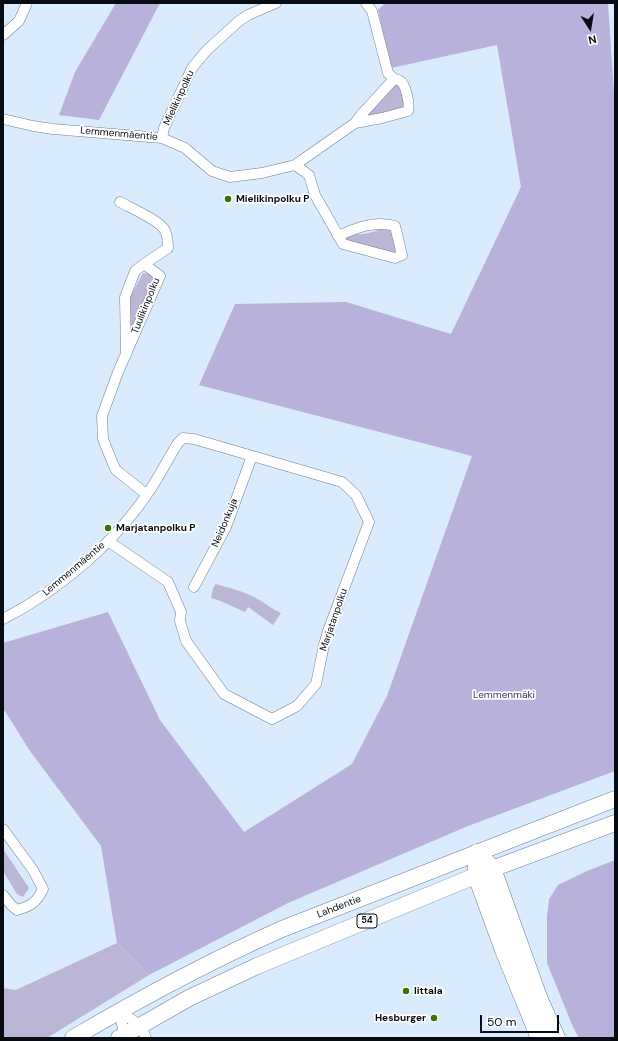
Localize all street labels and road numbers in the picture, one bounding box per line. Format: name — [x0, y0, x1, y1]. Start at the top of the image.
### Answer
street label: Mielikinpolku — [161, 69, 197, 127]
street label: Lemmenmäentie — [80, 125, 158, 143]
street label: Tuulikinpolku — [129, 276, 163, 336]
street label: Neidonkuja — [209, 497, 241, 549]
street label: Lemmenmäentie — [40, 539, 108, 599]
street label: Marjatanpolku — [318, 587, 350, 653]
street label: Lahdentie — [315, 893, 363, 921]
road number: 54 — [357, 914, 377, 928]

